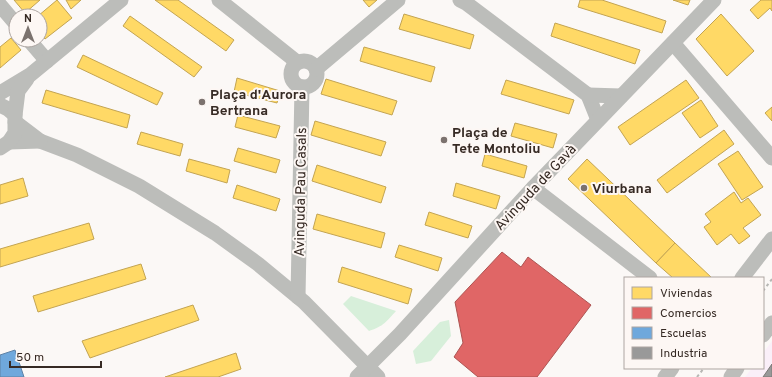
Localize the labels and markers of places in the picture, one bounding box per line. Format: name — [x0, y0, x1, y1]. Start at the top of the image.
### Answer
place label: Plaça d'Aurora Bertrana — [210, 87, 306, 120]
marker: Plaça d'Aurora Bertrana — [197, 97, 207, 107]
place label: Plaça de Tete Montoliu — [452, 125, 541, 158]
marker: Plaça de Tete Montoliu — [439, 135, 449, 145]
place label: Viurbana — [592, 181, 652, 198]
marker: Viurbana — [579, 183, 589, 193]

